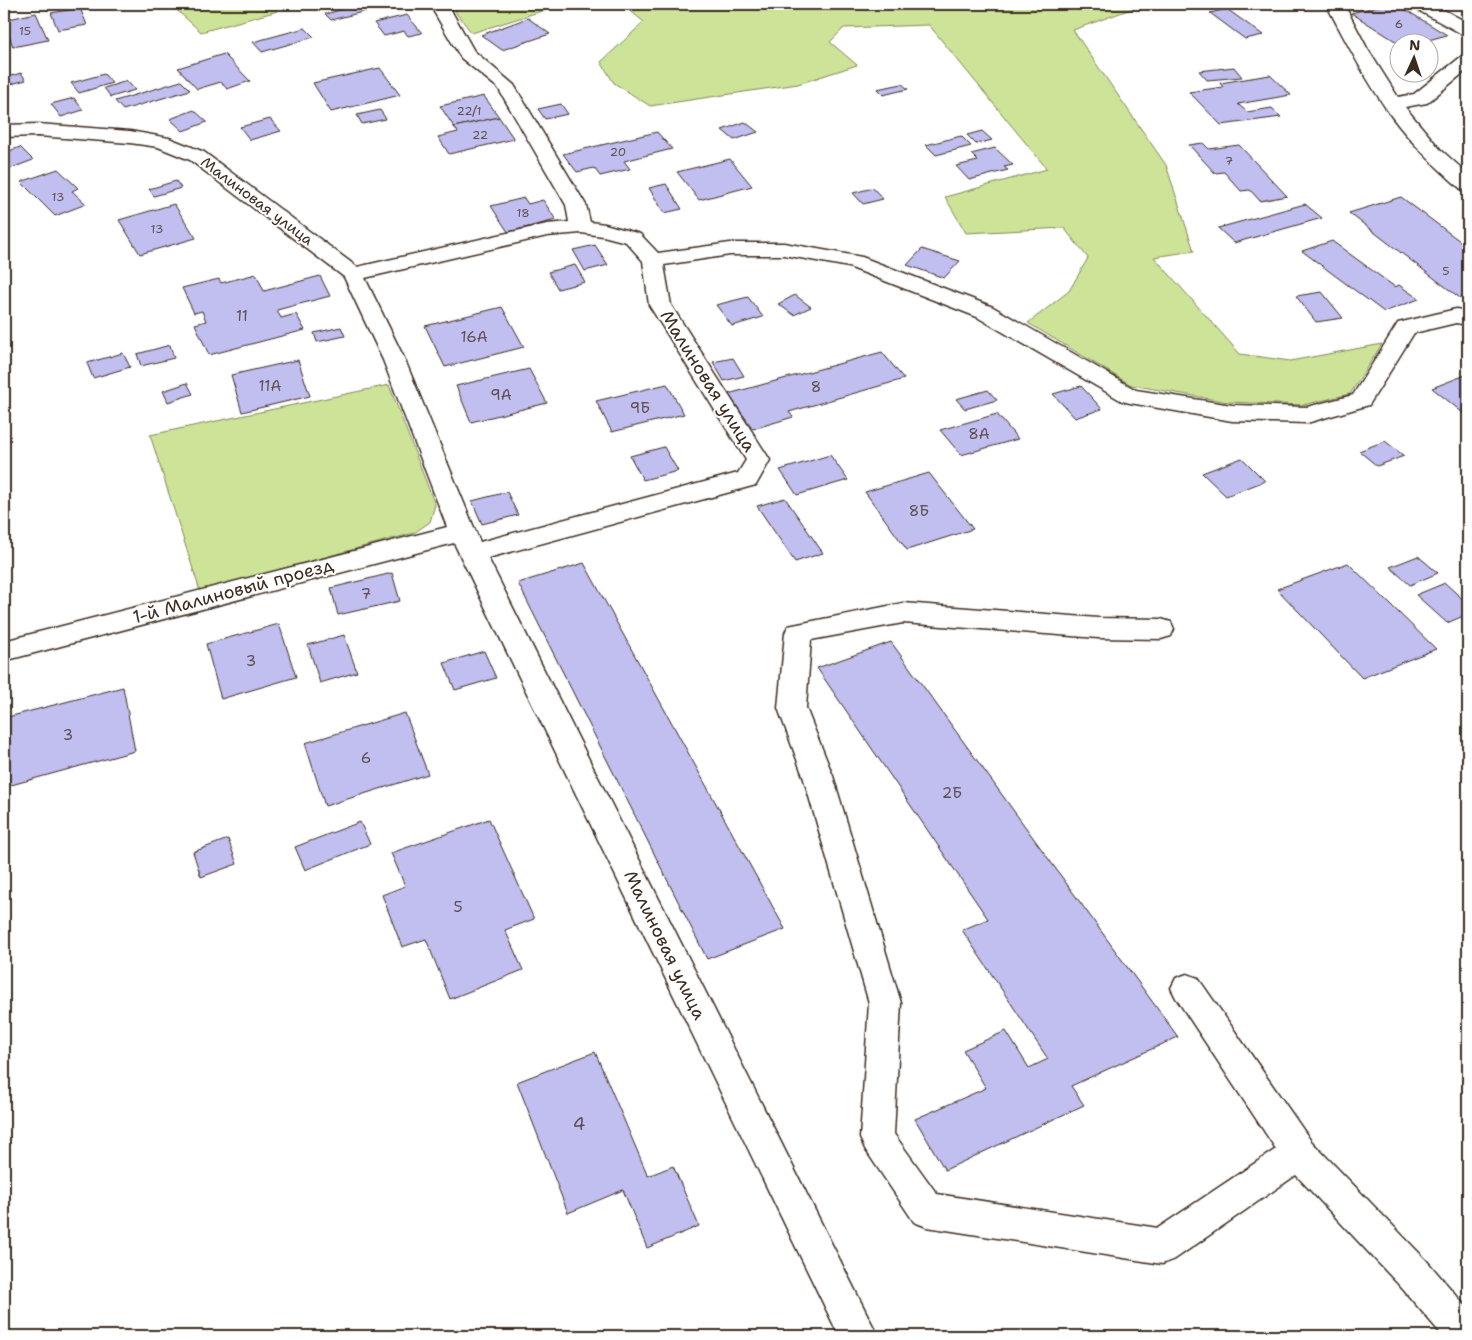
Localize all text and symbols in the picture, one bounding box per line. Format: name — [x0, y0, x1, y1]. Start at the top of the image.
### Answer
house number: 6 — [1395, 16, 1403, 32]
house number: 15 — [19, 23, 31, 39]
north arrow — [1390, 32, 1440, 82]
text: N — [1409, 36, 1421, 54]
house number: 22/1 — [456, 103, 482, 119]
house number: 22 — [472, 127, 488, 143]
house number: 20 — [610, 144, 626, 160]
street label: Малиновая улица — [197, 152, 318, 250]
house number: 7 — [1225, 153, 1233, 169]
house number: 13 — [52, 189, 64, 205]
house number: 18 — [516, 205, 530, 221]
house number: 13 — [151, 221, 163, 237]
house number: 5 — [1442, 263, 1450, 279]
street label: Малиновая улица — [655, 305, 761, 457]
house number: 11 — [236, 306, 248, 326]
house number: 16А — [460, 327, 488, 347]
house number: 11А — [259, 376, 282, 396]
house number: 8 — [811, 377, 821, 397]
house number: 9А — [490, 385, 512, 405]
house number: 9Б — [630, 398, 650, 418]
house number: 8А — [968, 424, 990, 444]
house number: 8Б — [909, 501, 929, 521]
street label: 1-й Малиновый проезд — [130, 552, 337, 629]
house number: 7 — [361, 584, 371, 604]
house number: 3 — [246, 651, 256, 671]
house number: 3 — [63, 725, 73, 745]
house number: 6 — [361, 748, 371, 768]
house number: 2Б — [942, 783, 962, 803]
street label: Малиновая улица — [618, 866, 712, 1024]
house number: 5 — [453, 897, 463, 917]
house number: 4 — [573, 1112, 585, 1136]

